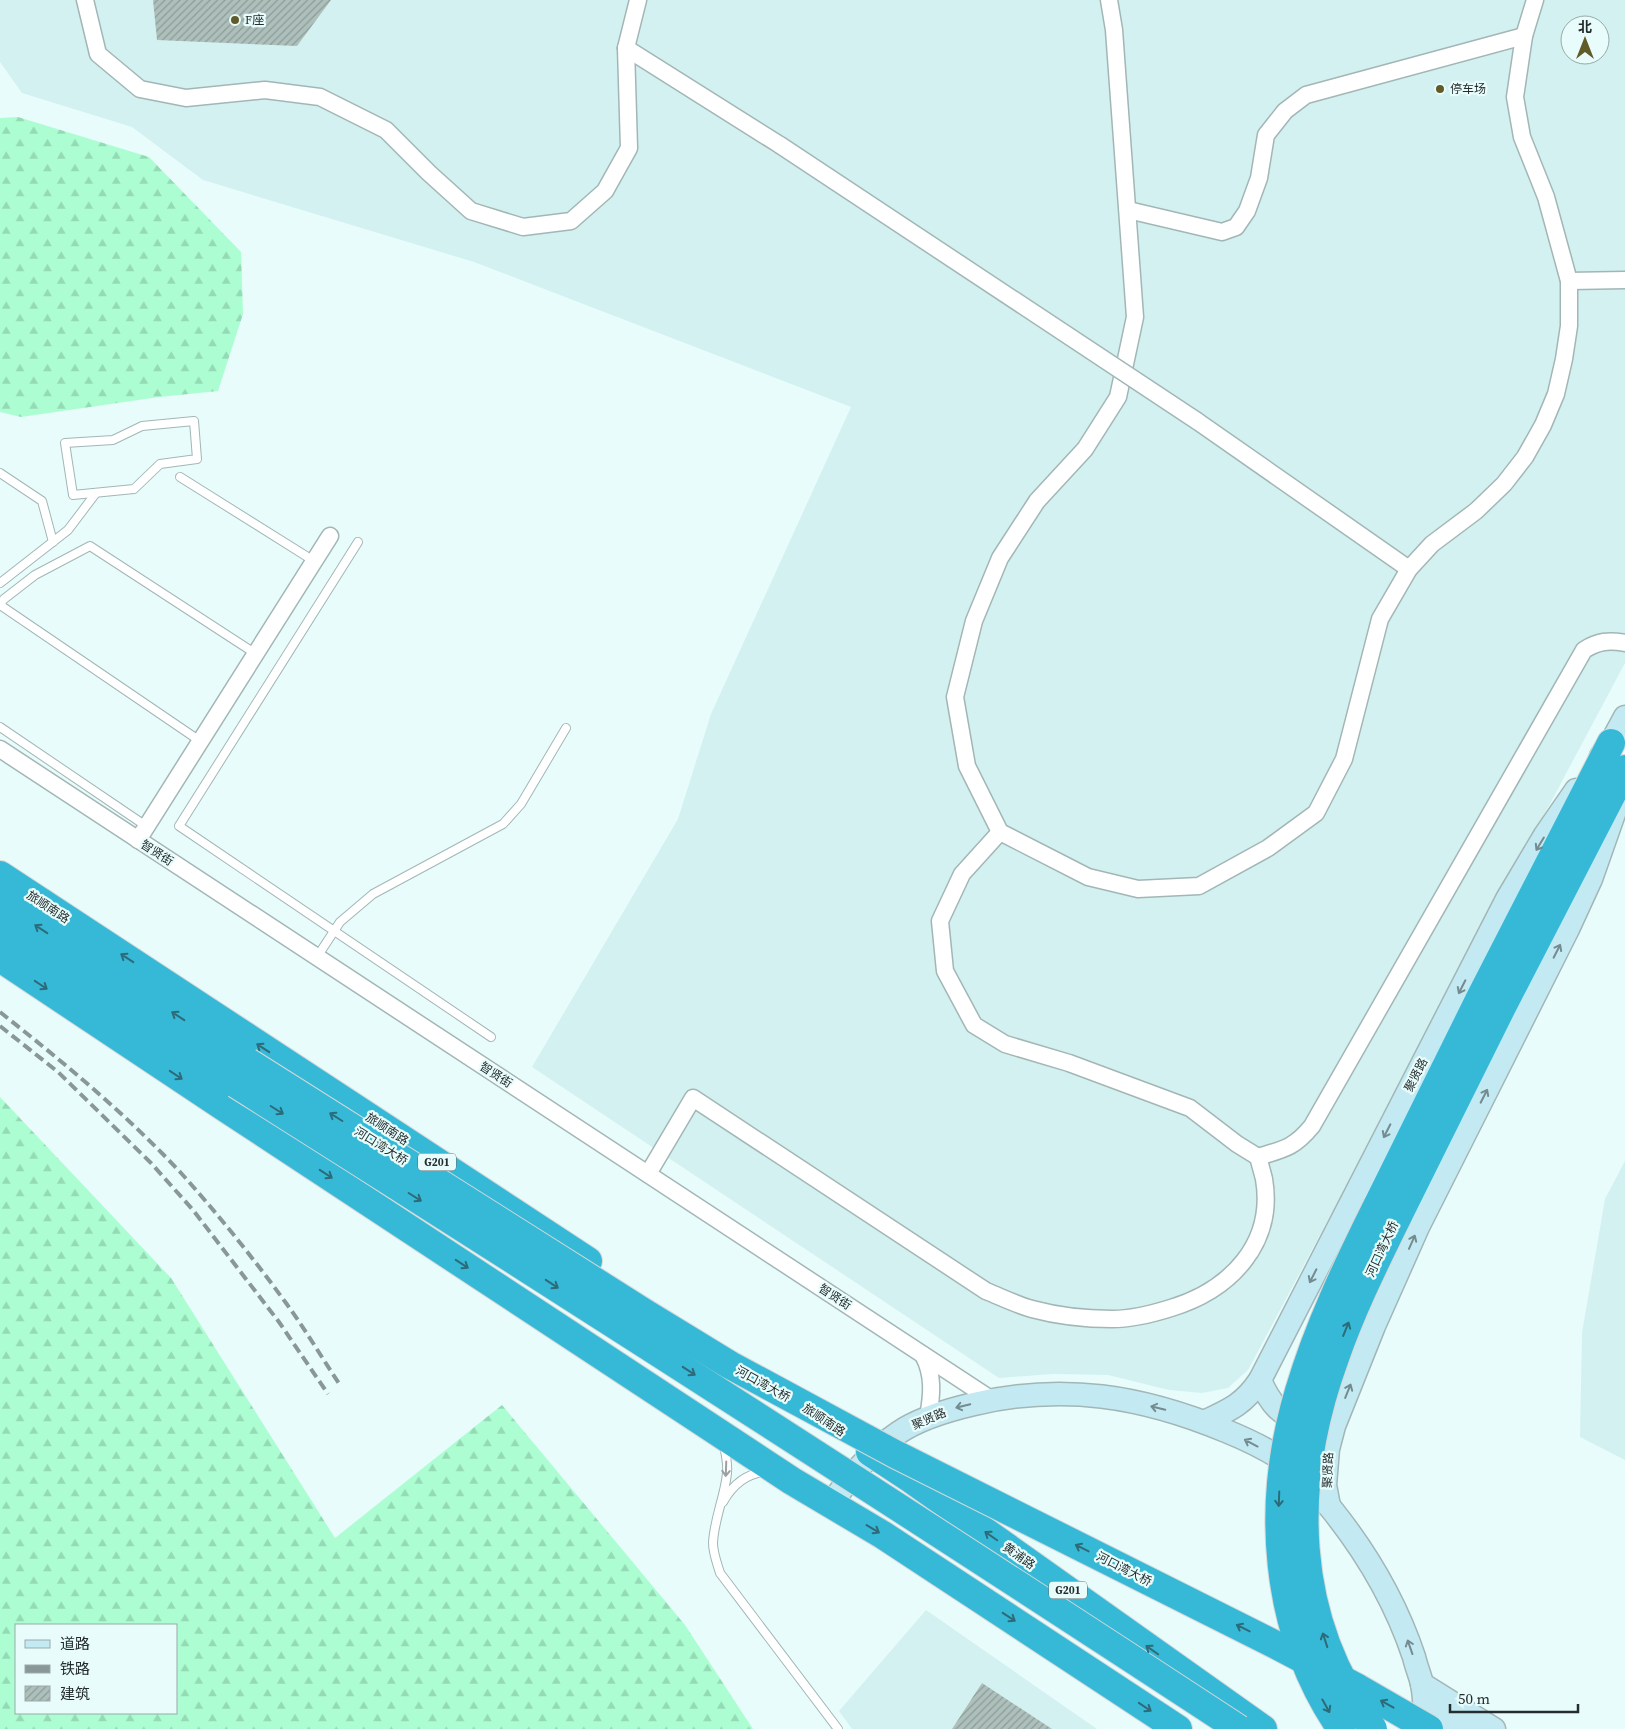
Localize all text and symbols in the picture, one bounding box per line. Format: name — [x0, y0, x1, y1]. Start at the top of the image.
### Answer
place label: F座 — [245, 12, 264, 28]
marker: F座 — [229, 14, 241, 26]
north arrow — [1560, 15, 1610, 65]
text: 北 — [1578, 17, 1592, 37]
place label: 停车场 — [1450, 81, 1486, 97]
marker: 停车场 — [1434, 83, 1446, 95]
street label: 智贤街 — [138, 836, 176, 870]
one-way arrow — [1534, 837, 1544, 851]
street label: 旅顺南路 — [24, 887, 72, 927]
one-way arrow — [35, 923, 49, 933]
one-way arrow — [1553, 944, 1562, 959]
one-way arrow — [120, 953, 134, 964]
one-way arrow — [1457, 979, 1466, 994]
one-way arrow — [33, 980, 47, 990]
one-way arrow — [171, 1011, 185, 1022]
one-way arrow — [256, 1042, 270, 1053]
street label: 聚贤路 — [1401, 1055, 1431, 1095]
street label: 智贤街 — [477, 1058, 515, 1092]
one-way arrow — [168, 1070, 182, 1080]
one-way arrow — [1480, 1089, 1489, 1104]
one-way arrow — [270, 1105, 284, 1115]
street label: 旅顺南路 — [363, 1109, 411, 1149]
one-way arrow — [329, 1112, 343, 1123]
street label: 河口湾大桥 — [351, 1123, 411, 1169]
one-way arrow — [1382, 1123, 1391, 1138]
road number: G201 — [418, 1154, 456, 1170]
one-way arrow — [318, 1170, 332, 1180]
one-way arrow — [407, 1192, 421, 1202]
street label: 河口湾大桥 — [1362, 1218, 1402, 1280]
one-way arrow — [1407, 1235, 1417, 1250]
one-way arrow — [454, 1259, 468, 1269]
one-way arrow — [1308, 1268, 1317, 1283]
one-way arrow — [545, 1278, 559, 1289]
street label: 智贤街 — [816, 1280, 854, 1314]
one-way arrow — [1342, 1321, 1351, 1337]
street label: 河口湾大桥 — [733, 1362, 793, 1406]
one-way arrow — [682, 1366, 696, 1376]
one-way arrow — [1344, 1384, 1353, 1399]
street label: 旅顺南路 — [800, 1400, 848, 1440]
one-way arrow — [955, 1402, 971, 1412]
one-way arrow — [1150, 1402, 1166, 1412]
street label: 聚贤路 — [909, 1405, 949, 1433]
one-way arrow — [1244, 1438, 1259, 1447]
street label: 聚贤路 — [1319, 1452, 1337, 1488]
one-way arrow — [722, 1461, 731, 1477]
one-way arrow — [1274, 1490, 1284, 1507]
one-way arrow — [865, 1525, 879, 1535]
one-way arrow — [984, 1531, 998, 1541]
street label: 黄浦路 — [1000, 1539, 1038, 1573]
one-way arrow — [1075, 1543, 1090, 1552]
street label: 河口湾大桥 — [1094, 1548, 1154, 1590]
road number: G201 — [1049, 1582, 1087, 1598]
one-way arrow — [1002, 1613, 1016, 1623]
one-way arrow — [1236, 1623, 1251, 1633]
legend — [15, 1624, 178, 1714]
text: 道路 — [60, 1633, 90, 1654]
one-way arrow — [1320, 1633, 1329, 1649]
one-way arrow — [1405, 1640, 1414, 1656]
one-way arrow — [1145, 1645, 1159, 1655]
text: 铁路 — [60, 1658, 90, 1679]
scale bar — [1450, 1682, 1578, 1714]
text: 建筑 — [60, 1683, 90, 1704]
text: 50 m — [1458, 1688, 1490, 1709]
one-way arrow — [1322, 1698, 1332, 1712]
one-way arrow — [1380, 1699, 1395, 1709]
one-way arrow — [1138, 1701, 1152, 1712]

